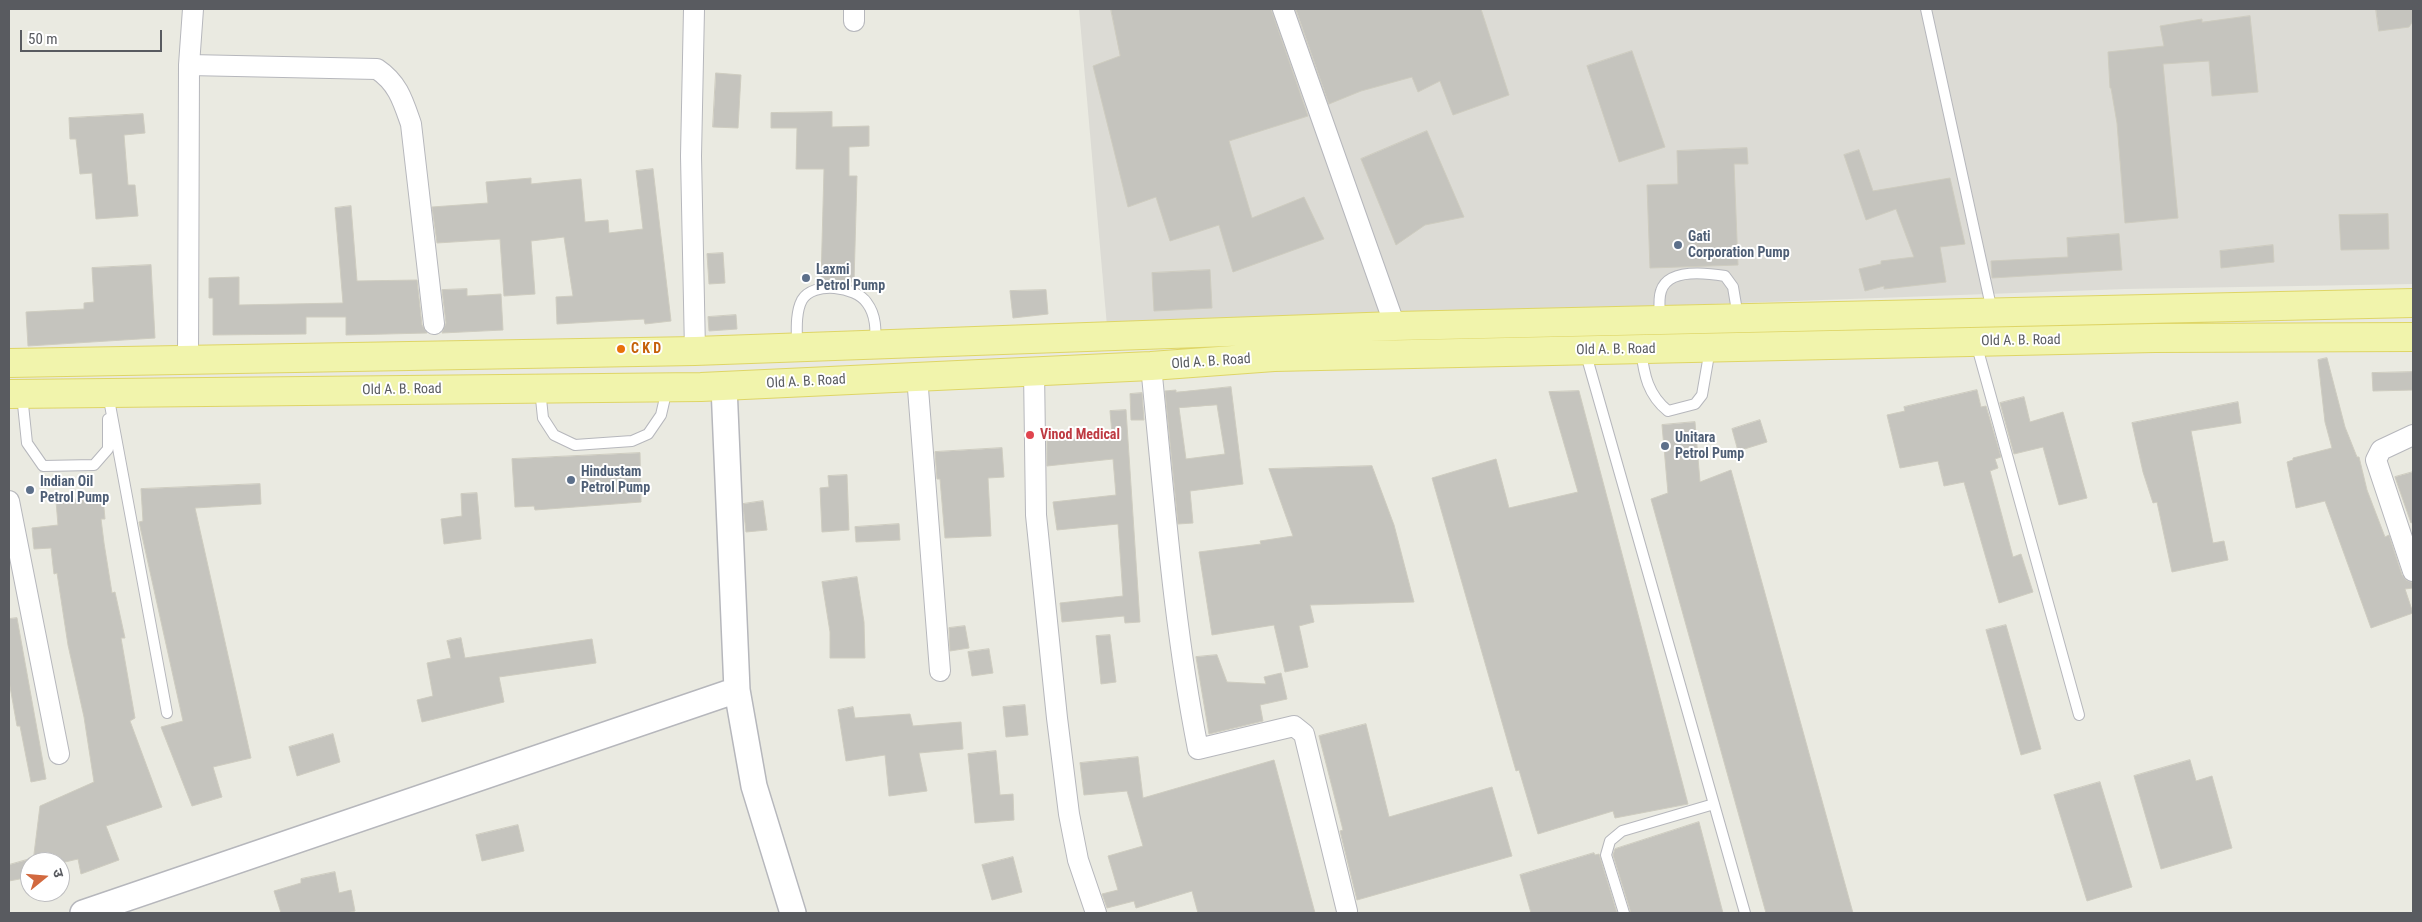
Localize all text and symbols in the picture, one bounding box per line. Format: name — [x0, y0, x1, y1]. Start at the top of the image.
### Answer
scale bar — [22, 20, 165, 52]
text: 50 m — [28, 30, 58, 48]
place label: Gati Corporation Pump — [1688, 229, 1790, 262]
marker: Gati Corporation Pump — [1672, 239, 1684, 251]
place label: Laxmi Petrol Pump — [816, 262, 885, 294]
marker: Laxmi Petrol Pump — [800, 272, 812, 284]
street label: Old A. B. Road — [1981, 332, 2061, 350]
place label: C K D — [631, 341, 661, 357]
street label: Old A. B. Road — [1576, 341, 1656, 359]
marker: C K D — [615, 343, 627, 355]
street label: Old A. B. Road — [1171, 351, 1251, 373]
street label: Old A. B. Road — [766, 372, 846, 392]
street label: Old A. B. Road — [362, 381, 442, 399]
place label: Vinod Medical — [1040, 427, 1120, 443]
marker: Vinod Medical — [1024, 429, 1036, 441]
place label: Unitara Petrol Pump — [1675, 430, 1744, 462]
marker: Unitara Petrol Pump — [1659, 440, 1671, 452]
place label: Hindustam Petrol Pump — [581, 464, 650, 497]
place label: Indian Oil Petrol Pump — [40, 474, 109, 507]
marker: Hindustam Petrol Pump — [565, 474, 577, 486]
marker: Indian Oil Petrol Pump — [24, 484, 36, 496]
north arrow — [20, 852, 70, 902]
text: उ — [50, 867, 67, 879]

